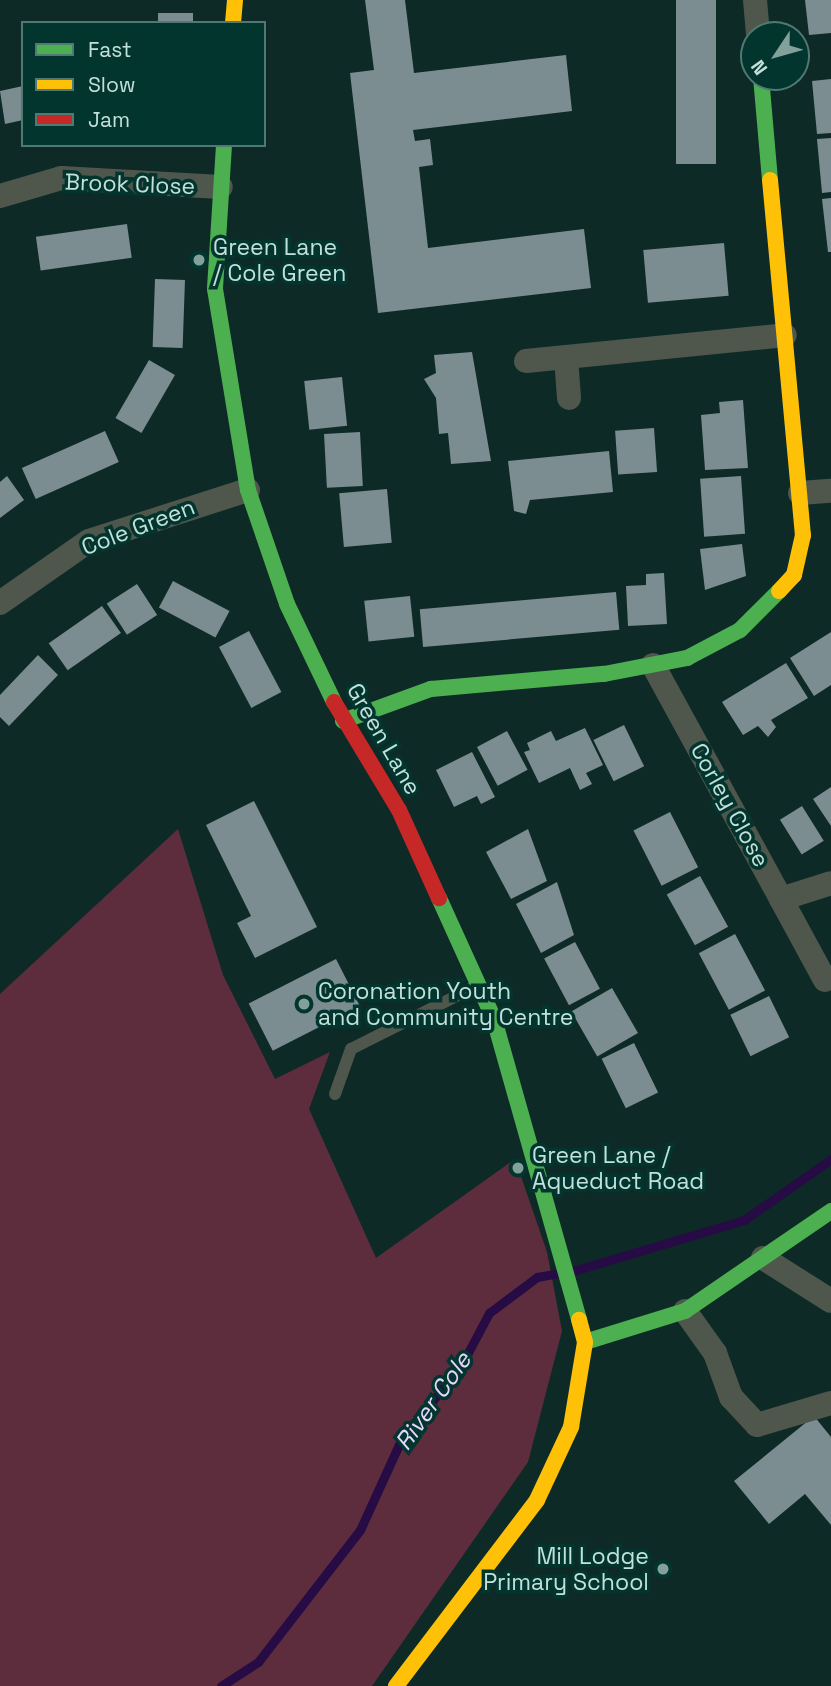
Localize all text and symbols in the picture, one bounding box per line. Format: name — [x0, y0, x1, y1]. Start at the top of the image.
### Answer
legend — [21, 21, 266, 147]
north arrow — [740, 21, 810, 91]
text: Fast — [88, 36, 132, 63]
text: N — [745, 55, 773, 80]
text: Slow — [88, 71, 136, 98]
text: Jam — [88, 106, 130, 133]
street label: Brook Close — [64, 168, 196, 200]
place label: Green Lane / Cole Green — [213, 233, 346, 287]
marker: Green Lane / Cole Green — [191, 252, 207, 268]
street label: Cole Green — [78, 493, 198, 561]
street label: Green Lane — [341, 678, 427, 800]
street label: Corley Close — [685, 738, 775, 872]
place label: Coronation Youth and Community Centre — [318, 977, 573, 1031]
marker: Coronation Youth and Community Centre — [296, 996, 312, 1012]
place label: Green Lane / Aqueduct Road — [532, 1141, 704, 1195]
marker: Green Lane / Aqueduct Road — [510, 1160, 526, 1176]
water label: River Cole — [389, 1346, 477, 1456]
place label: Mill Lodge Primary School — [483, 1542, 649, 1596]
marker: Mill Lodge Primary School — [655, 1561, 671, 1577]

